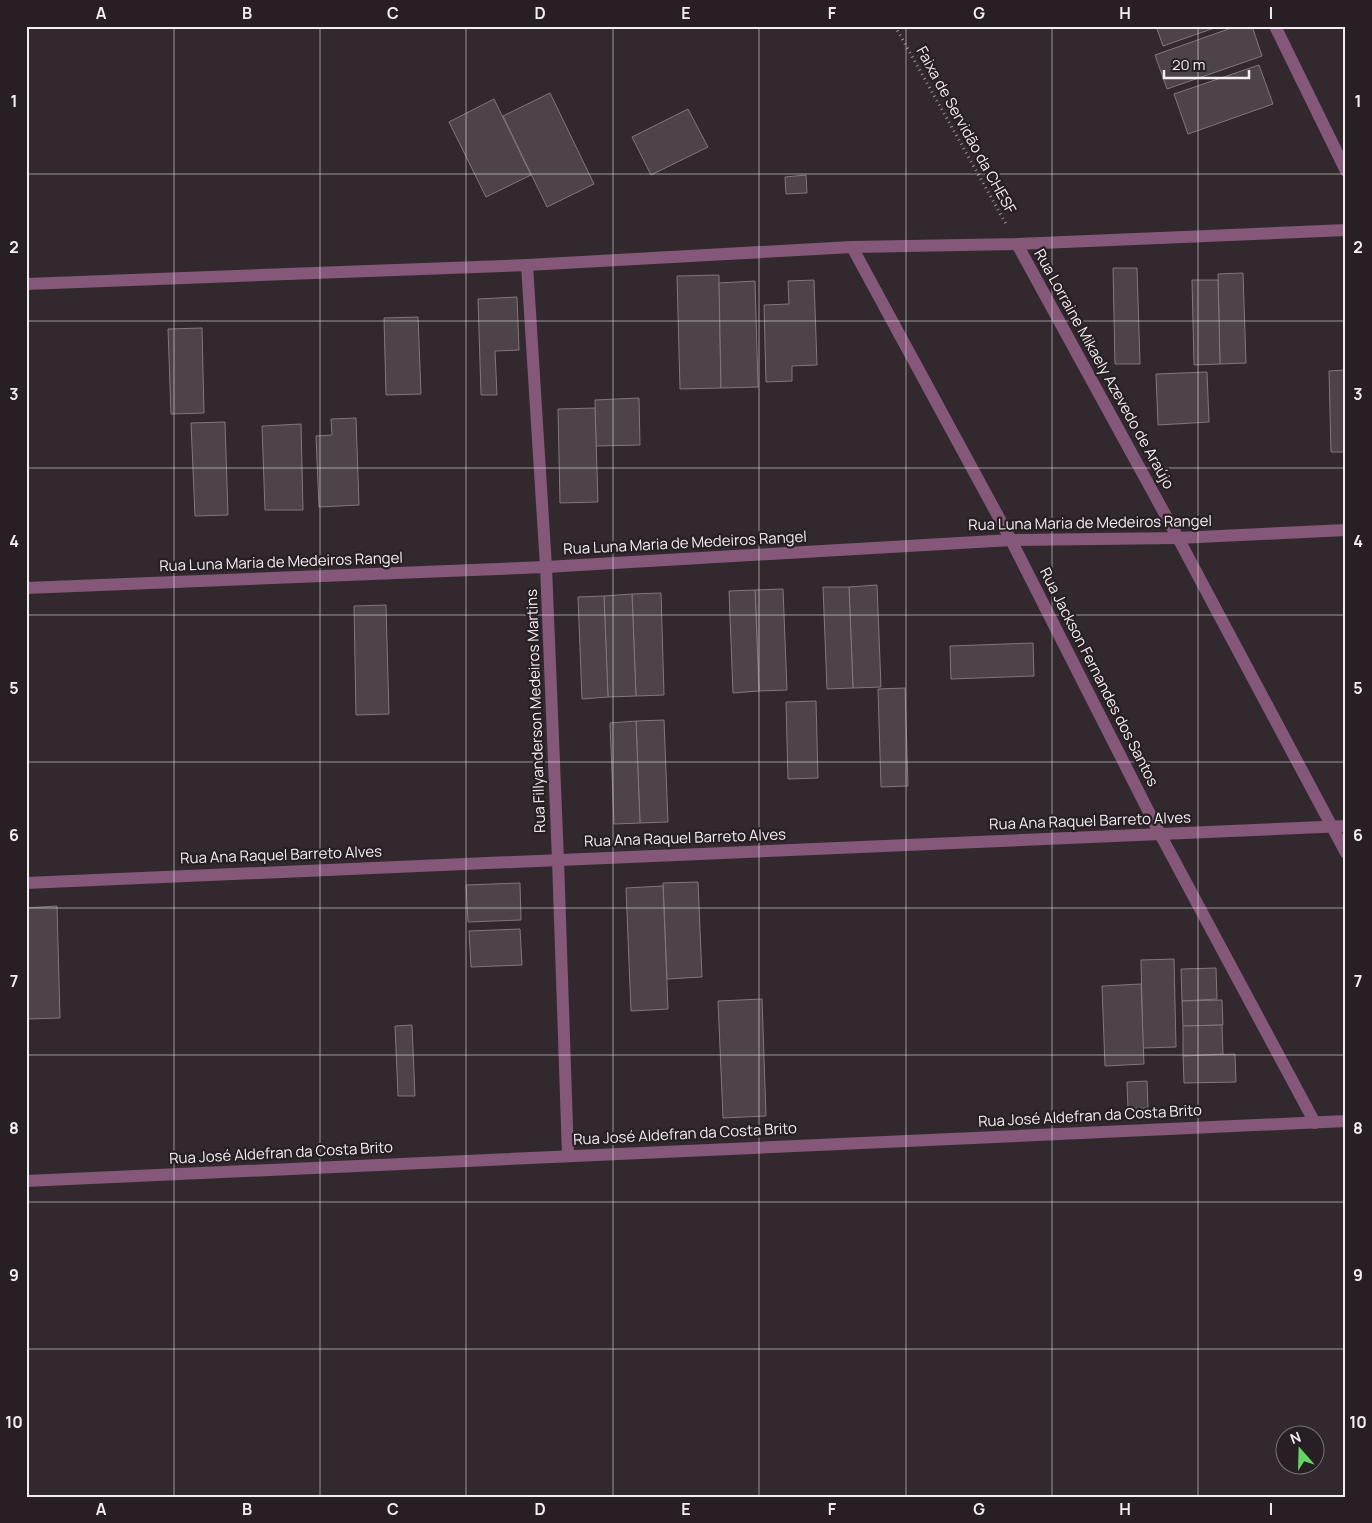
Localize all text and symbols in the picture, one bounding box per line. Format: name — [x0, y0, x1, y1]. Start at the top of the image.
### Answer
text: A — [96, 2, 107, 24]
text: B — [242, 2, 252, 24]
text: C — [387, 2, 399, 24]
text: D — [534, 2, 546, 24]
text: E — [681, 2, 691, 24]
text: F — [828, 2, 837, 24]
text: G — [973, 2, 985, 24]
text: H — [1119, 2, 1131, 24]
text: I — [1269, 2, 1273, 24]
street label: Faixa de Servidão da CHESF — [912, 42, 1022, 218]
scale bar — [1164, 48, 1250, 80]
text: 20 m — [1172, 54, 1205, 75]
text: 1 — [10, 90, 18, 112]
text: 1 — [1354, 90, 1362, 112]
text: 2 — [9, 236, 19, 258]
text: 2 — [1353, 236, 1363, 258]
street label: Rua Lorraine Mikaely Azevedo de Araújo — [1029, 245, 1180, 493]
text: 3 — [9, 383, 19, 405]
text: 3 — [1353, 383, 1363, 405]
street label: Rua Luna Maria de Medeiros Rangel — [968, 510, 1212, 535]
street label: Rua Luna Maria de Medeiros Rangel — [563, 526, 807, 559]
text: 4 — [9, 530, 19, 552]
text: 4 — [1353, 530, 1363, 552]
street label: Rua Luna Maria de Medeiros Rangel — [159, 547, 403, 576]
street label: Rua Jackson Fernandes dos Santos — [1035, 564, 1164, 790]
street label: Rua Fillyanderson Medeiros Martins — [521, 589, 550, 833]
text: 5 — [9, 677, 19, 699]
text: 5 — [1353, 677, 1363, 699]
street label: Rua Ana Raquel Barreto Alves — [989, 806, 1191, 835]
street label: Rua Ana Raquel Barreto Alves — [584, 823, 786, 852]
text: 6 — [9, 824, 19, 846]
text: 6 — [1353, 824, 1363, 846]
street label: Rua Ana Raquel Barreto Alves — [180, 840, 382, 869]
text: 7 — [10, 970, 18, 992]
text: 7 — [1354, 970, 1362, 992]
street label: Rua José Aldefran da Costa Brito — [978, 1099, 1203, 1132]
text: 8 — [9, 1117, 19, 1139]
street label: Rua José Aldefran da Costa Brito — [573, 1117, 798, 1150]
text: 8 — [1353, 1117, 1363, 1139]
street label: Rua José Aldefran da Costa Brito — [169, 1136, 394, 1169]
text: 9 — [9, 1264, 19, 1286]
text: 9 — [1353, 1264, 1363, 1286]
text: 10 — [5, 1411, 23, 1433]
text: 10 — [1349, 1411, 1367, 1433]
north arrow — [1274, 1426, 1324, 1476]
text: N — [1287, 1427, 1303, 1448]
text: A — [96, 1498, 107, 1520]
text: B — [242, 1498, 252, 1520]
text: C — [387, 1498, 399, 1520]
text: D — [534, 1498, 546, 1520]
text: E — [681, 1498, 691, 1520]
text: F — [828, 1498, 837, 1520]
text: G — [973, 1498, 985, 1520]
text: H — [1119, 1498, 1131, 1520]
text: I — [1269, 1498, 1273, 1520]

